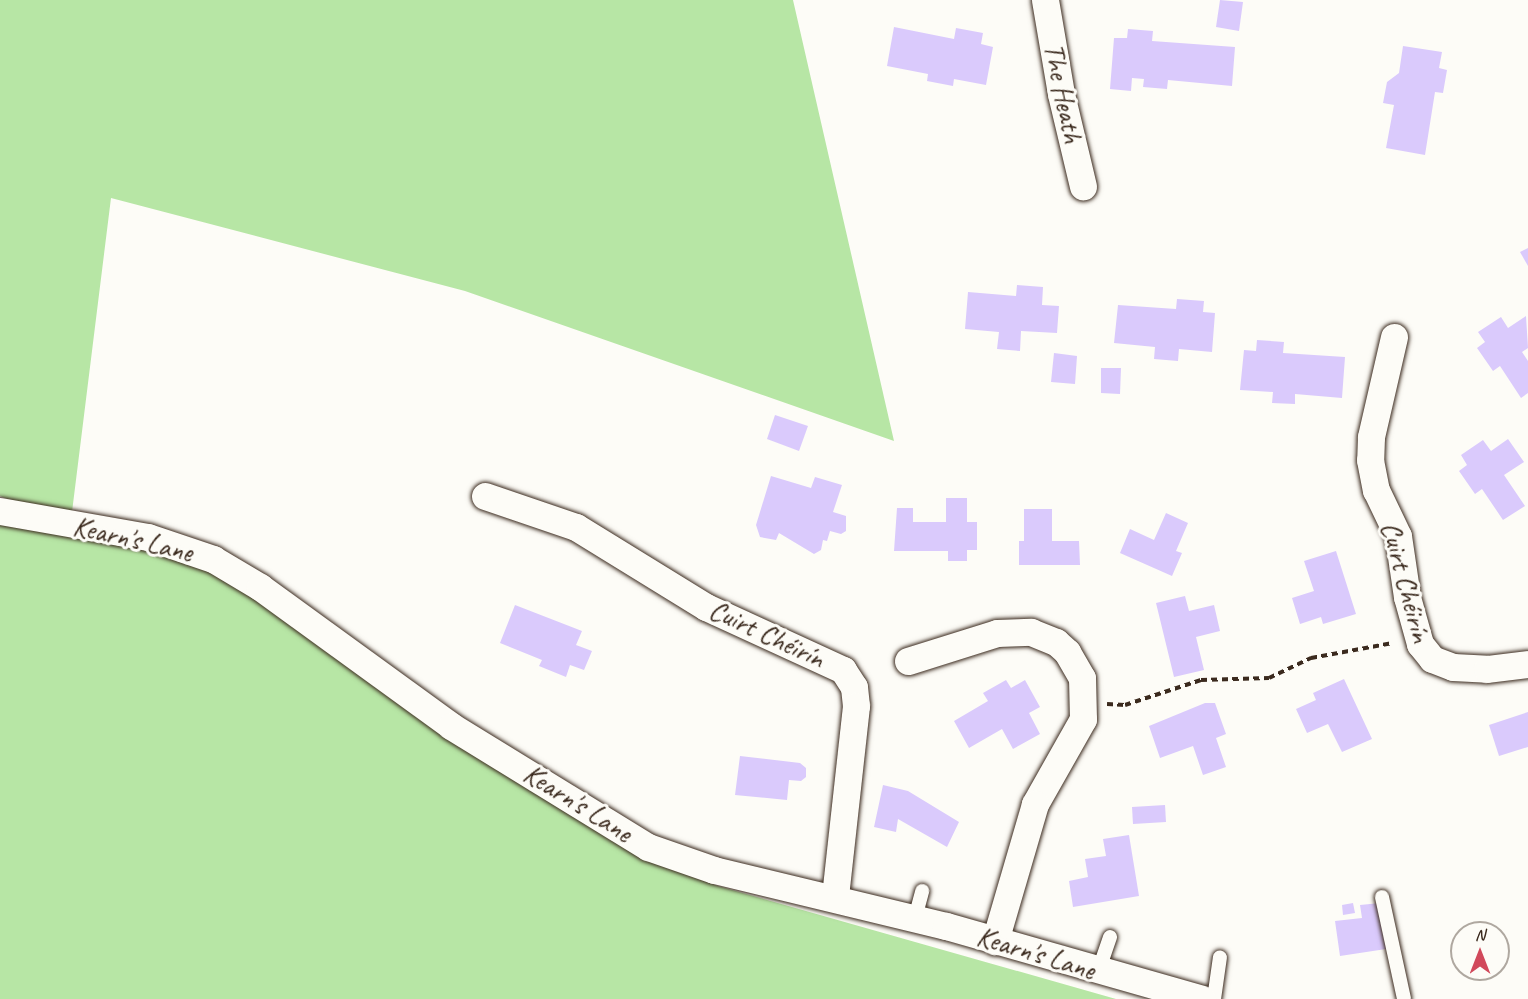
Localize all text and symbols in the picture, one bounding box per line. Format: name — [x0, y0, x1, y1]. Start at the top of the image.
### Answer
street label: The Heath — [1036, 40, 1090, 146]
street label: Kearn's Lane — [70, 509, 196, 569]
street label: Cuirt Chéirín — [1374, 518, 1438, 646]
street label: Cuirt Chéirín — [704, 593, 830, 675]
street label: Kearn's Lane — [518, 757, 638, 849]
street label: Kearn's Lane — [973, 919, 1099, 987]
north arrow — [1450, 921, 1510, 981]
text: N — [1475, 925, 1485, 945]

